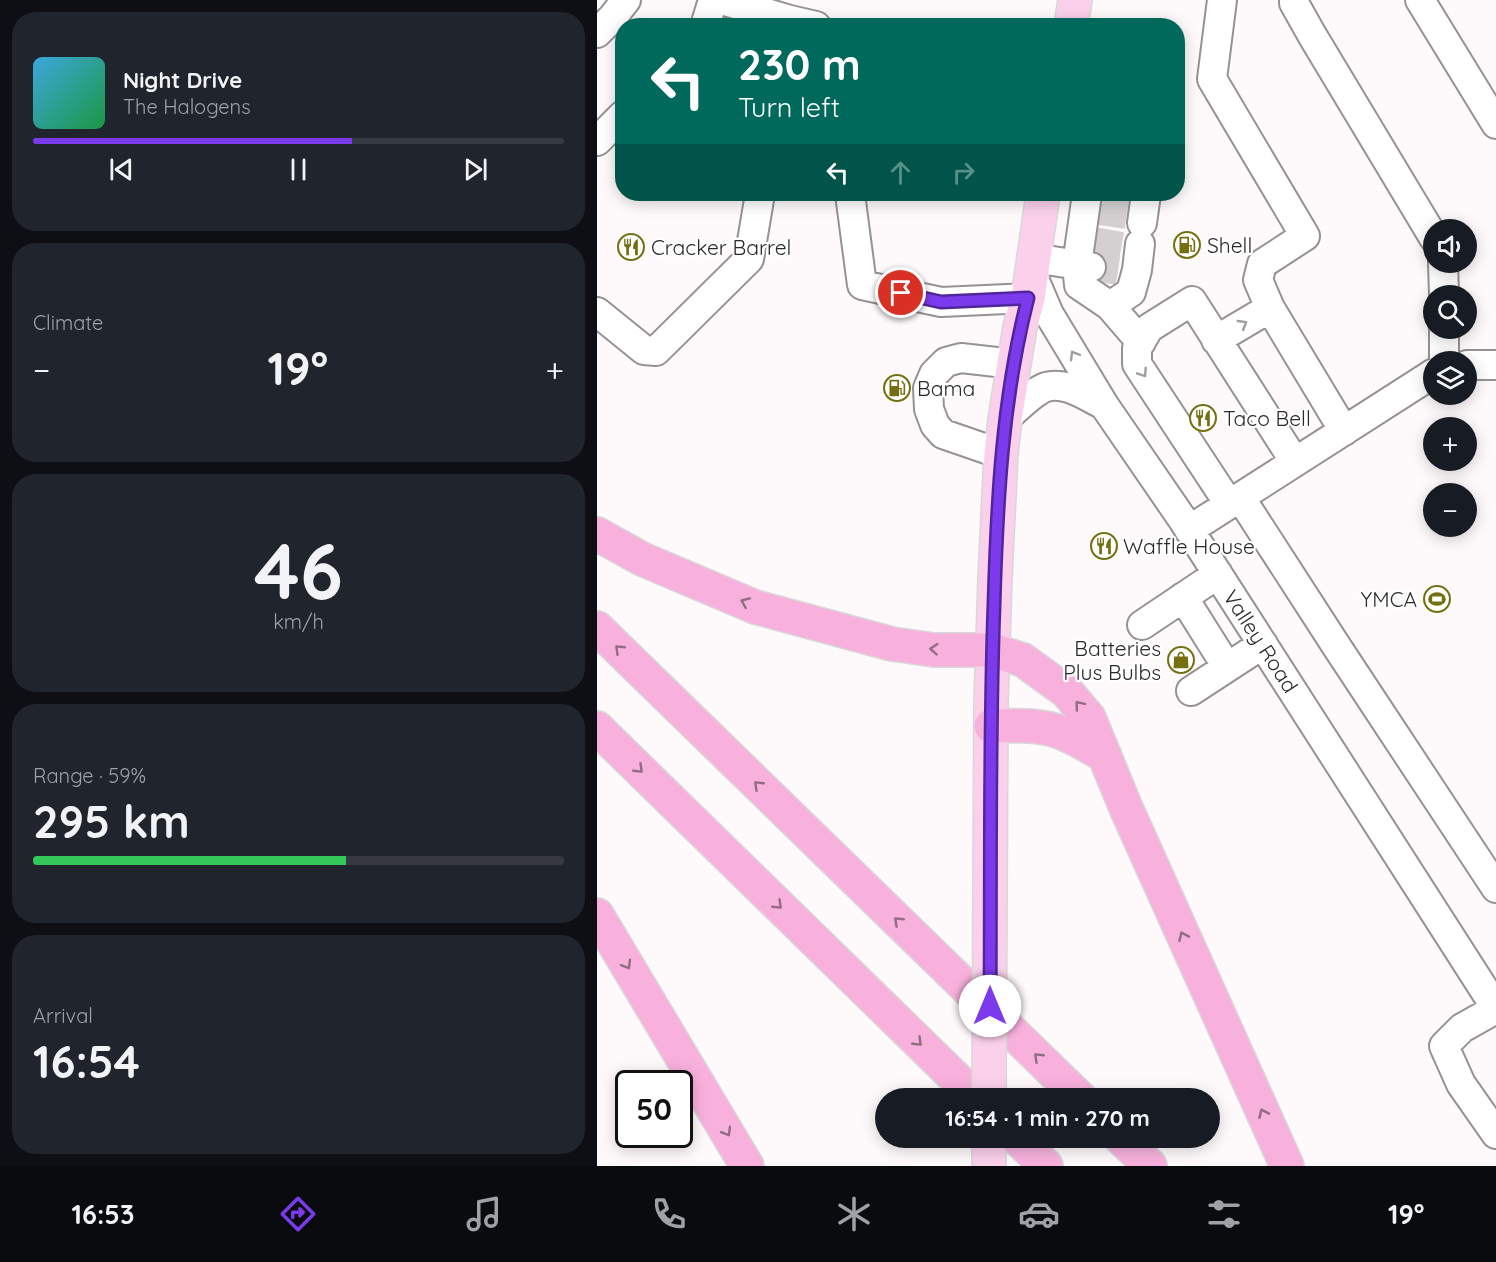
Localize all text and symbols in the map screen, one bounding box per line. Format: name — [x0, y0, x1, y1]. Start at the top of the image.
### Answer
text: 230 m — [738, 38, 861, 91]
icon: left — [639, 42, 717, 120]
text: Night Drive — [123, 66, 242, 94]
text: Turn left — [738, 90, 840, 124]
text: The Halogens — [123, 94, 251, 119]
icon: previous — [105, 153, 138, 186]
icon: pause — [282, 153, 315, 186]
icon: next — [459, 153, 492, 186]
icon: left — [821, 156, 854, 189]
icon: ahead — [884, 156, 917, 189]
icon: right — [947, 156, 980, 189]
map controls — [1423, 219, 1477, 537]
button: sound — [1423, 219, 1477, 273]
fuel station icon: Shell — [1172, 230, 1202, 260]
restaurant icon: Cracker Barrel — [616, 232, 646, 262]
place label: Shell — [1207, 232, 1252, 258]
place label: Cracker Barrel — [651, 234, 791, 260]
pin — [875, 267, 926, 318]
icon: arrive — [884, 276, 917, 309]
button: search — [1423, 285, 1477, 339]
text: Climate — [33, 310, 103, 335]
one-way arrow — [1237, 319, 1247, 331]
text: 19° — [267, 340, 328, 396]
text: − — [33, 349, 50, 390]
text: + — [545, 349, 564, 390]
one-way arrow — [1069, 351, 1081, 361]
button: layers — [1423, 351, 1477, 405]
one-way arrow — [1136, 366, 1147, 377]
fuel station icon: Bama — [882, 373, 912, 403]
place label: Bama — [917, 375, 975, 401]
restaurant icon: Taco Bell — [1188, 403, 1218, 433]
place label: Taco Bell — [1223, 405, 1311, 431]
button: + — [1423, 417, 1477, 471]
button: − — [1423, 483, 1477, 537]
text: 46 — [254, 521, 343, 619]
restaurant icon: Waffle House — [1089, 531, 1119, 561]
place label: Waffle House — [1123, 533, 1255, 559]
sports icon: YMCA — [1422, 584, 1452, 614]
street label: Valley Road — [1218, 585, 1304, 697]
place label: YMCA — [1361, 586, 1417, 612]
one-way arrow — [740, 597, 751, 609]
text: km/h — [273, 609, 324, 634]
place label: Batteries Plus Bulbs — [1063, 635, 1161, 685]
one-way arrow — [929, 643, 938, 656]
one-way arrow — [615, 645, 625, 656]
shop icon: Batteries Plus Bulbs — [1166, 645, 1196, 675]
one-way arrow — [1075, 701, 1086, 712]
one-way arrow — [631, 762, 642, 773]
text: Range · 59% — [33, 763, 146, 788]
one-way arrow — [755, 781, 765, 792]
text: 295 km — [33, 793, 190, 849]
one-way arrow — [771, 898, 782, 909]
one-way arrow — [895, 917, 905, 928]
one-way arrow — [1178, 931, 1190, 942]
one-way arrow — [620, 959, 631, 969]
position arrow — [958, 974, 1022, 1038]
text: Arrival — [33, 1003, 93, 1028]
text: 16:54 — [33, 1033, 140, 1089]
one-way arrow — [911, 1034, 922, 1045]
one-way arrow — [1034, 1054, 1045, 1065]
speed limit sign: 50 — [615, 1070, 693, 1148]
text: 16:54 · 1 min · 270 m — [945, 1104, 1150, 1132]
one-way arrow — [1258, 1108, 1270, 1119]
one-way arrow — [720, 1126, 731, 1136]
icon: directions — [277, 1193, 319, 1235]
icon: music — [463, 1193, 505, 1235]
icon: phone — [648, 1193, 690, 1235]
icon: climate — [833, 1193, 875, 1235]
icon: car — [1018, 1193, 1060, 1235]
icon: filters — [1203, 1193, 1245, 1235]
text: 16:53 — [72, 1197, 134, 1231]
text: 19° — [1388, 1197, 1424, 1231]

